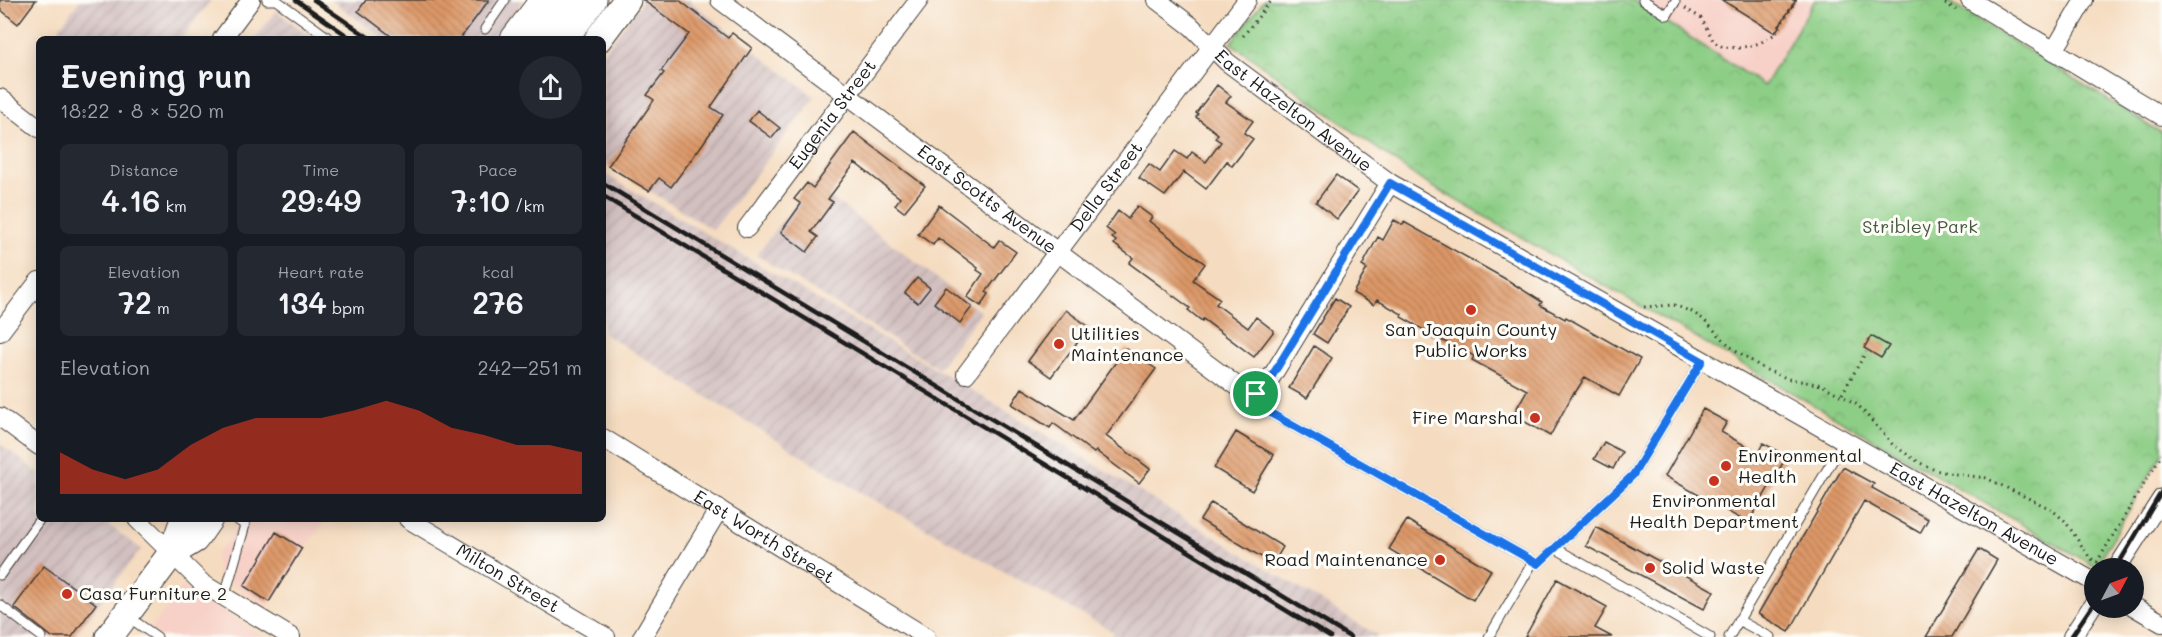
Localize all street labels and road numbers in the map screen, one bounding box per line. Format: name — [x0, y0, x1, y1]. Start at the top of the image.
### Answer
street label: East Hazelton Avenue — [1210, 44, 1377, 177]
street label: Eugenia Street — [783, 54, 881, 174]
street label: Della Street — [1064, 136, 1147, 236]
street label: East Scotts Avenue — [913, 139, 1062, 258]
street label: East Hazelton Avenue — [1886, 456, 2063, 571]
street label: East Worth Street — [690, 484, 839, 589]
street label: Milton Street — [452, 537, 564, 618]

